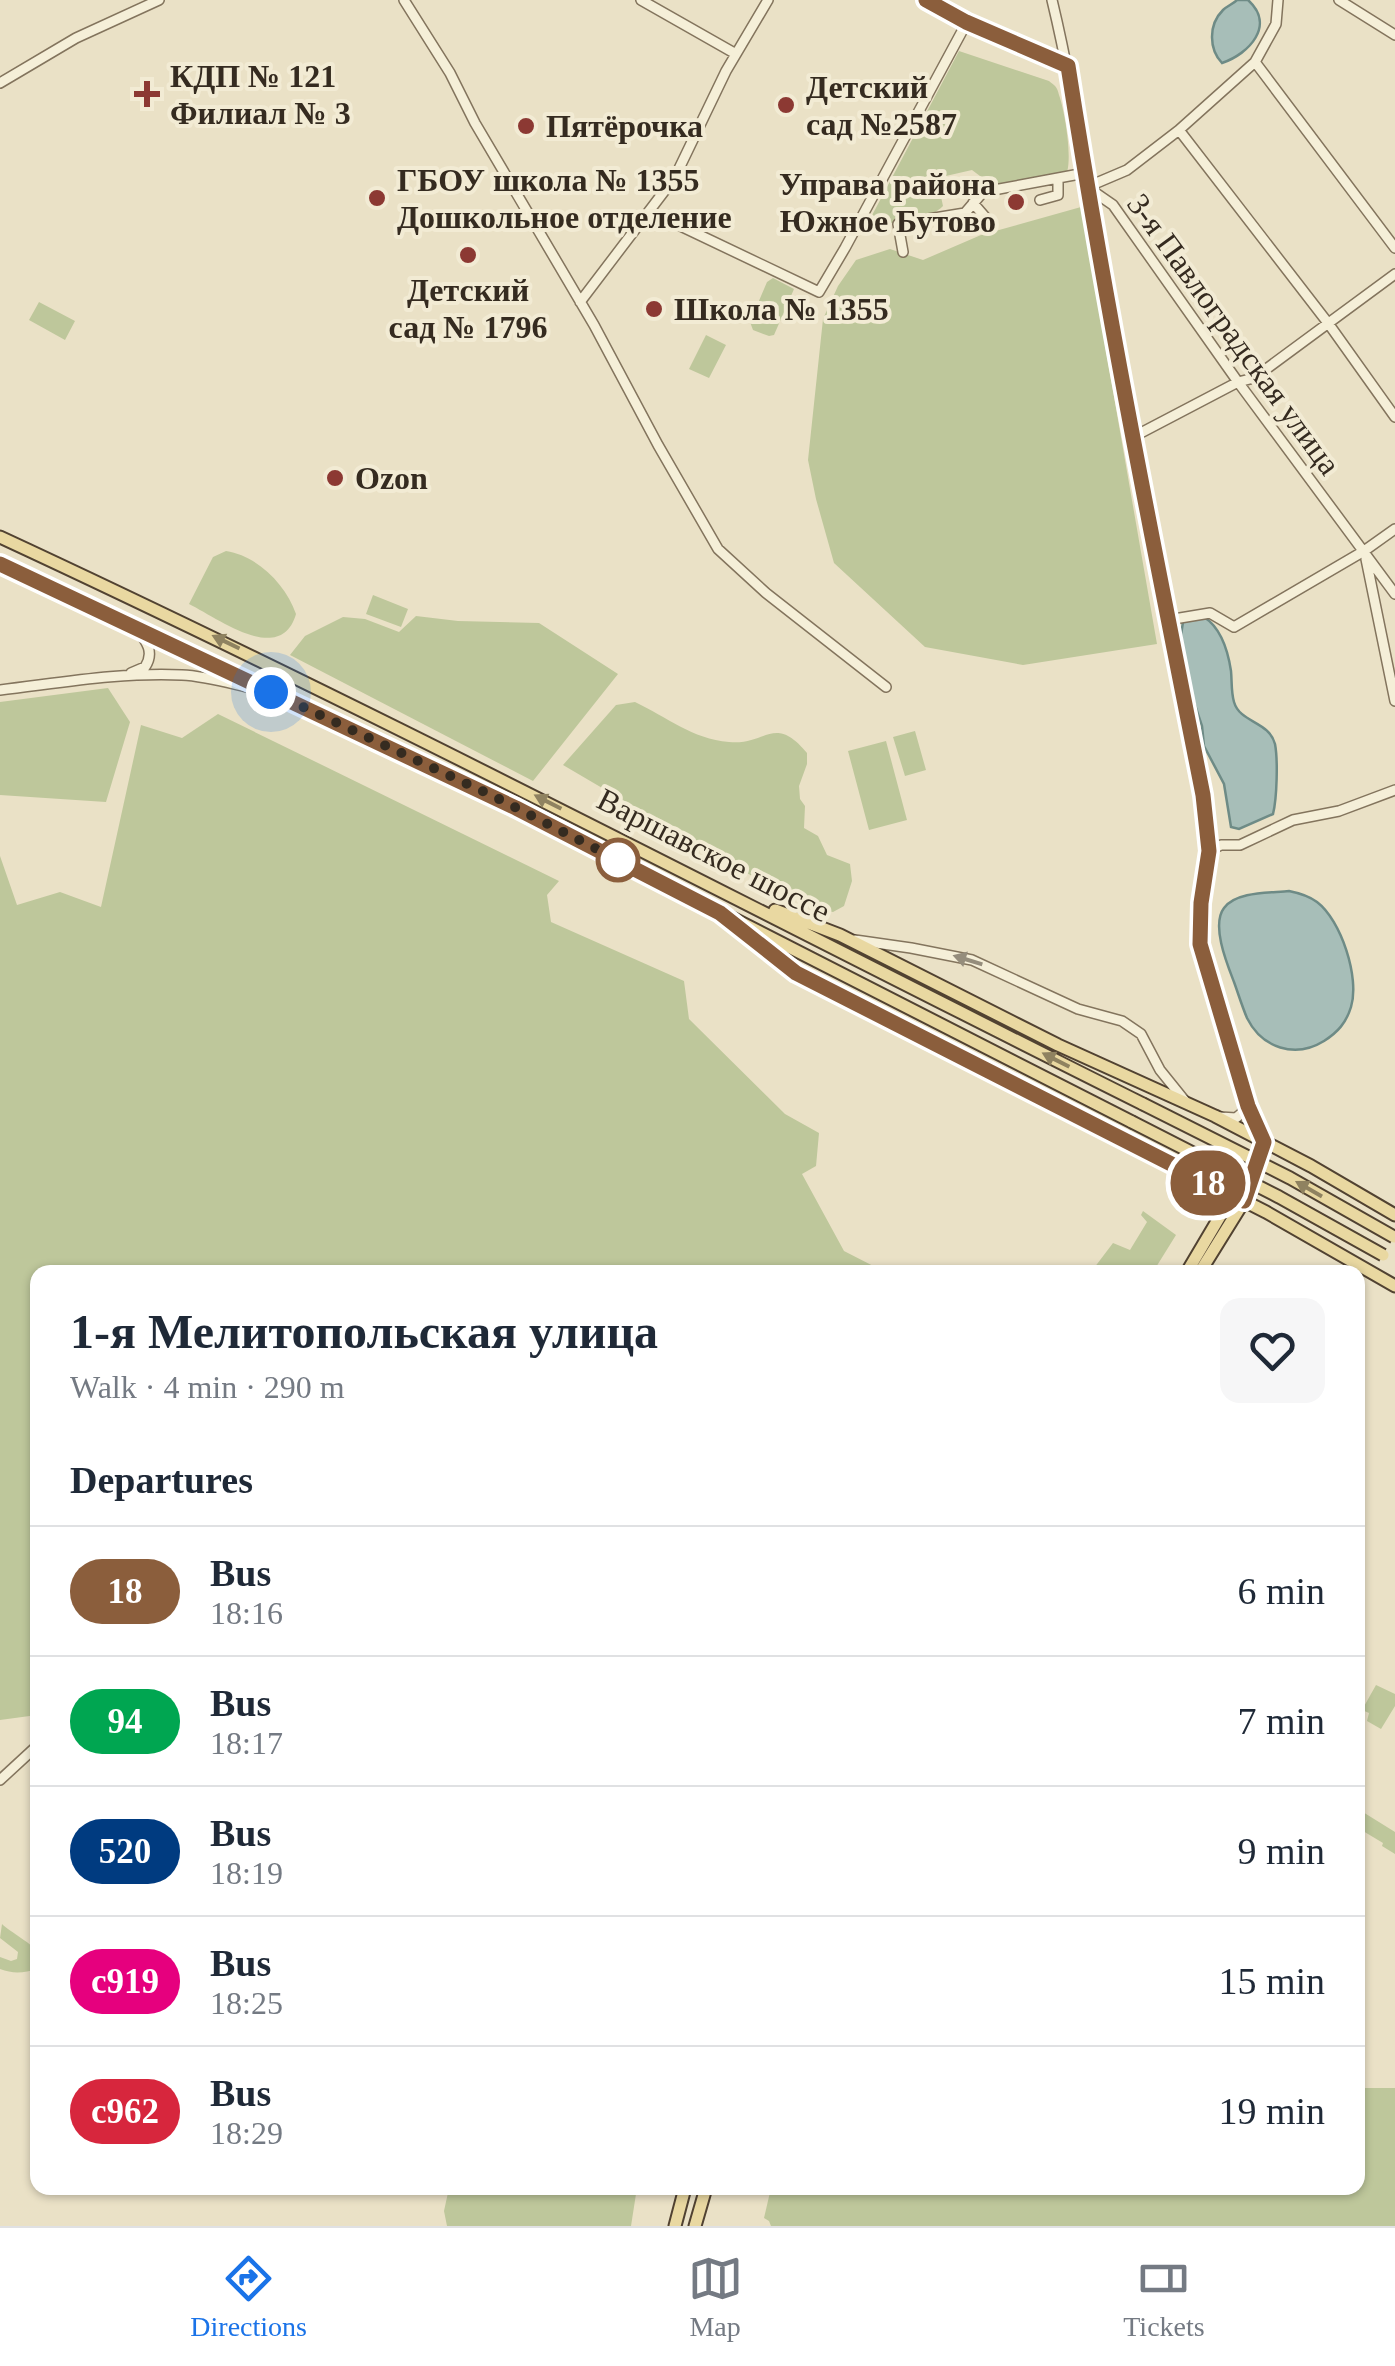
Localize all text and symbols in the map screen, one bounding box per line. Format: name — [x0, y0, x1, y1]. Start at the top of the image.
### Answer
place label: КДП № 121 Филиал № 3 — [170, 58, 351, 131]
place label: Детский сад №2587 — [806, 69, 957, 142]
marker: КДП № 121 Филиал № 3 — [134, 81, 160, 107]
marker: Детский сад №2587 — [775, 94, 797, 116]
place label: Пятёрочка — [546, 108, 703, 144]
marker: Пятёрочка — [515, 115, 537, 137]
place label: ГБОУ школа № 1355 Дошкольное отделение — [397, 162, 732, 235]
place label: Управа района Южное Бутово — [779, 166, 996, 239]
marker: ГБОУ школа № 1355 Дошкольное отделение — [366, 187, 388, 209]
street label: 3-я Павлоградская улица — [1120, 187, 1348, 481]
marker: Управа района Южное Бутово — [1005, 191, 1027, 213]
marker: Детский сад № 1796 — [457, 244, 479, 266]
place label: Детский сад № 1796 — [389, 272, 547, 345]
place label: Школа № 1355 — [674, 291, 889, 327]
marker: Школа № 1355 — [643, 298, 665, 320]
place label: Ozon — [355, 460, 428, 496]
marker: Ozon — [324, 467, 346, 489]
one-way arrow — [211, 634, 240, 651]
your location — [246, 667, 296, 717]
street label: Варшавское шоссе — [592, 781, 836, 929]
one-way arrow — [534, 794, 563, 811]
unlabelled marker — [597, 839, 639, 881]
one-way arrow — [952, 952, 983, 967]
one-way arrow — [1041, 1052, 1070, 1069]
line badge: 18 — [1163, 1150, 1253, 1216]
text: 18 — [1191, 1164, 1226, 1203]
one-way arrow — [1295, 1181, 1323, 1198]
button: heart — [1220, 1298, 1325, 1403]
text: 1-я Мелитопольская улица — [70, 1305, 658, 1358]
text: Walk · 4 min · 290 m — [70, 1369, 345, 1405]
text: Departures — [70, 1459, 253, 1501]
text: Bus — [210, 1552, 271, 1594]
text: 6 min — [1237, 1570, 1325, 1612]
text: 18 — [108, 1572, 143, 1611]
text: 18:16 — [210, 1595, 283, 1631]
text: Bus — [210, 1682, 271, 1724]
text: 7 min — [1237, 1700, 1325, 1742]
text: 94 — [108, 1702, 143, 1741]
text: 18:17 — [210, 1725, 283, 1761]
text: Bus — [210, 1812, 271, 1854]
text: 9 min — [1237, 1830, 1325, 1872]
text: 520 — [99, 1832, 151, 1871]
text: 18:19 — [210, 1855, 283, 1891]
text: Bus — [210, 1942, 271, 1984]
text: 15 min — [1218, 1960, 1325, 2002]
text: с919 — [91, 1962, 159, 2001]
text: 18:25 — [210, 1985, 283, 2021]
text: Bus — [210, 2072, 271, 2114]
text: 19 min — [1218, 2090, 1325, 2132]
text: с962 — [91, 2092, 159, 2131]
text: 18:29 — [210, 2115, 283, 2151]
tab: Directions — [190, 2251, 307, 2343]
tab: Map — [688, 2251, 743, 2343]
tab: Tickets — [1123, 2251, 1205, 2343]

